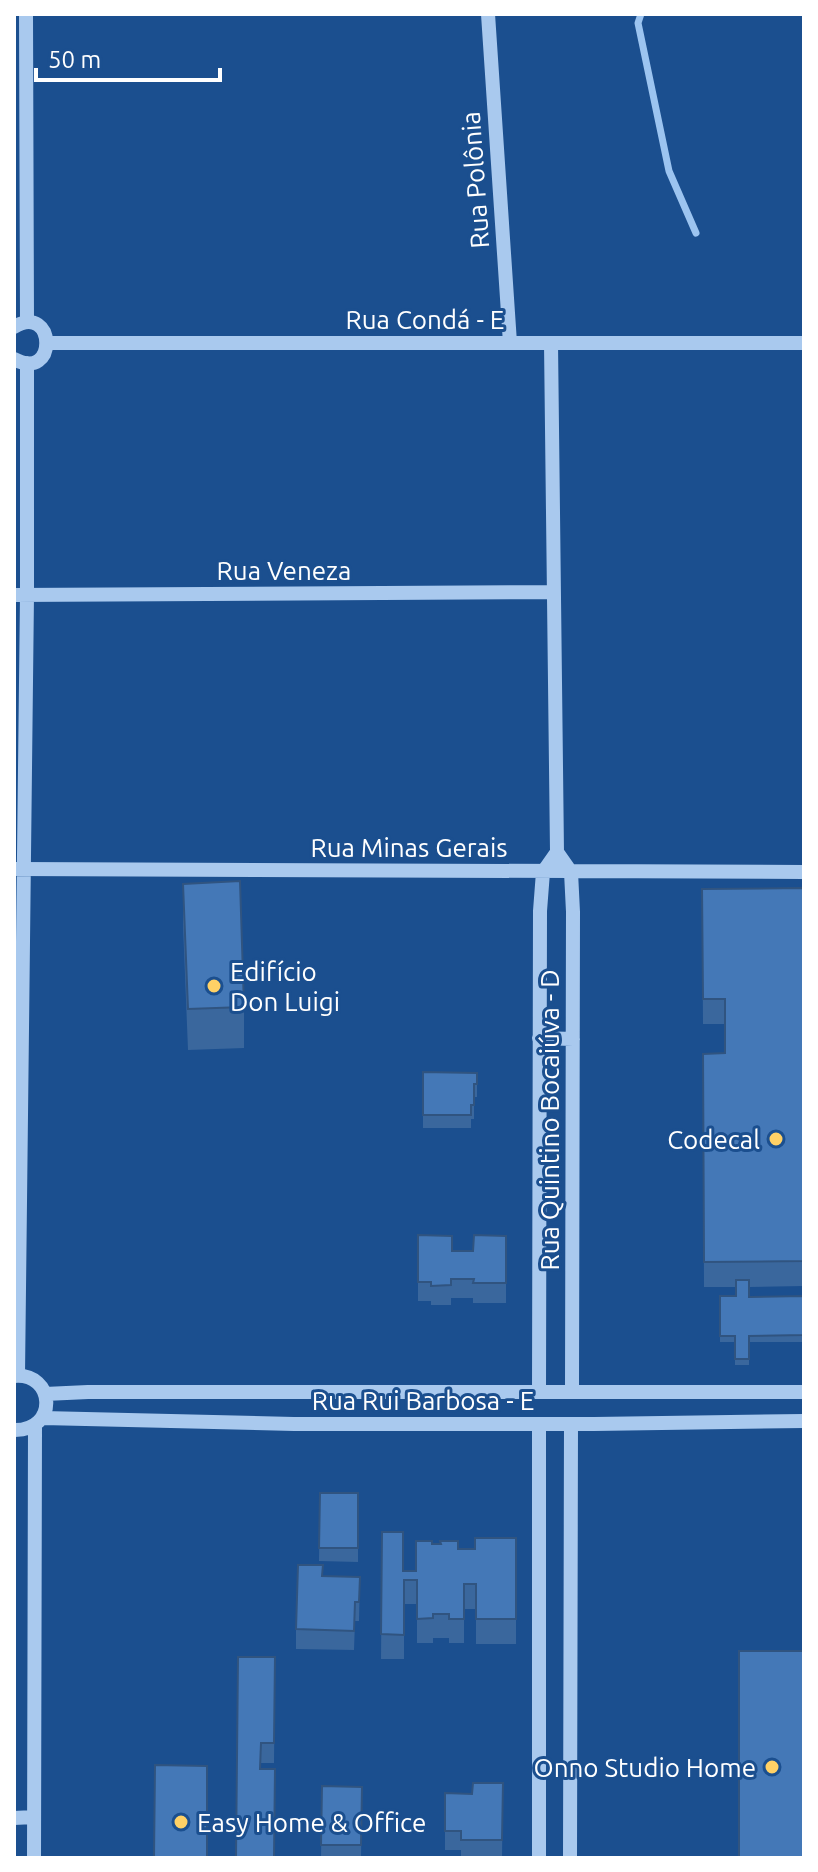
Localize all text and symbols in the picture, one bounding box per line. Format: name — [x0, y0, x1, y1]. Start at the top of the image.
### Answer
scale bar — [36, 32, 220, 82]
text: 50 m — [48, 46, 101, 73]
street label: Rua Polônia — [456, 110, 494, 250]
street label: Rua Condá - E — [346, 305, 504, 334]
street label: Rua Veneza — [217, 556, 351, 585]
street label: Rua Minas Gerais — [310, 833, 508, 862]
place label: Edifício Don Luigi — [230, 957, 340, 1016]
street label: Rua Quintino Bocaiúva - D — [535, 969, 564, 1271]
marker: Edifício Don Luigi — [205, 977, 223, 995]
place label: Codecal — [667, 1125, 760, 1154]
marker: Codecal — [767, 1130, 785, 1148]
street label: Rua Rui Barbosa - E — [312, 1386, 534, 1415]
place label: Onno Studio Home — [533, 1753, 756, 1782]
marker: Onno Studio Home — [763, 1758, 781, 1776]
place label: Easy Home & Office — [197, 1808, 426, 1837]
marker: Easy Home & Office — [172, 1813, 190, 1831]

